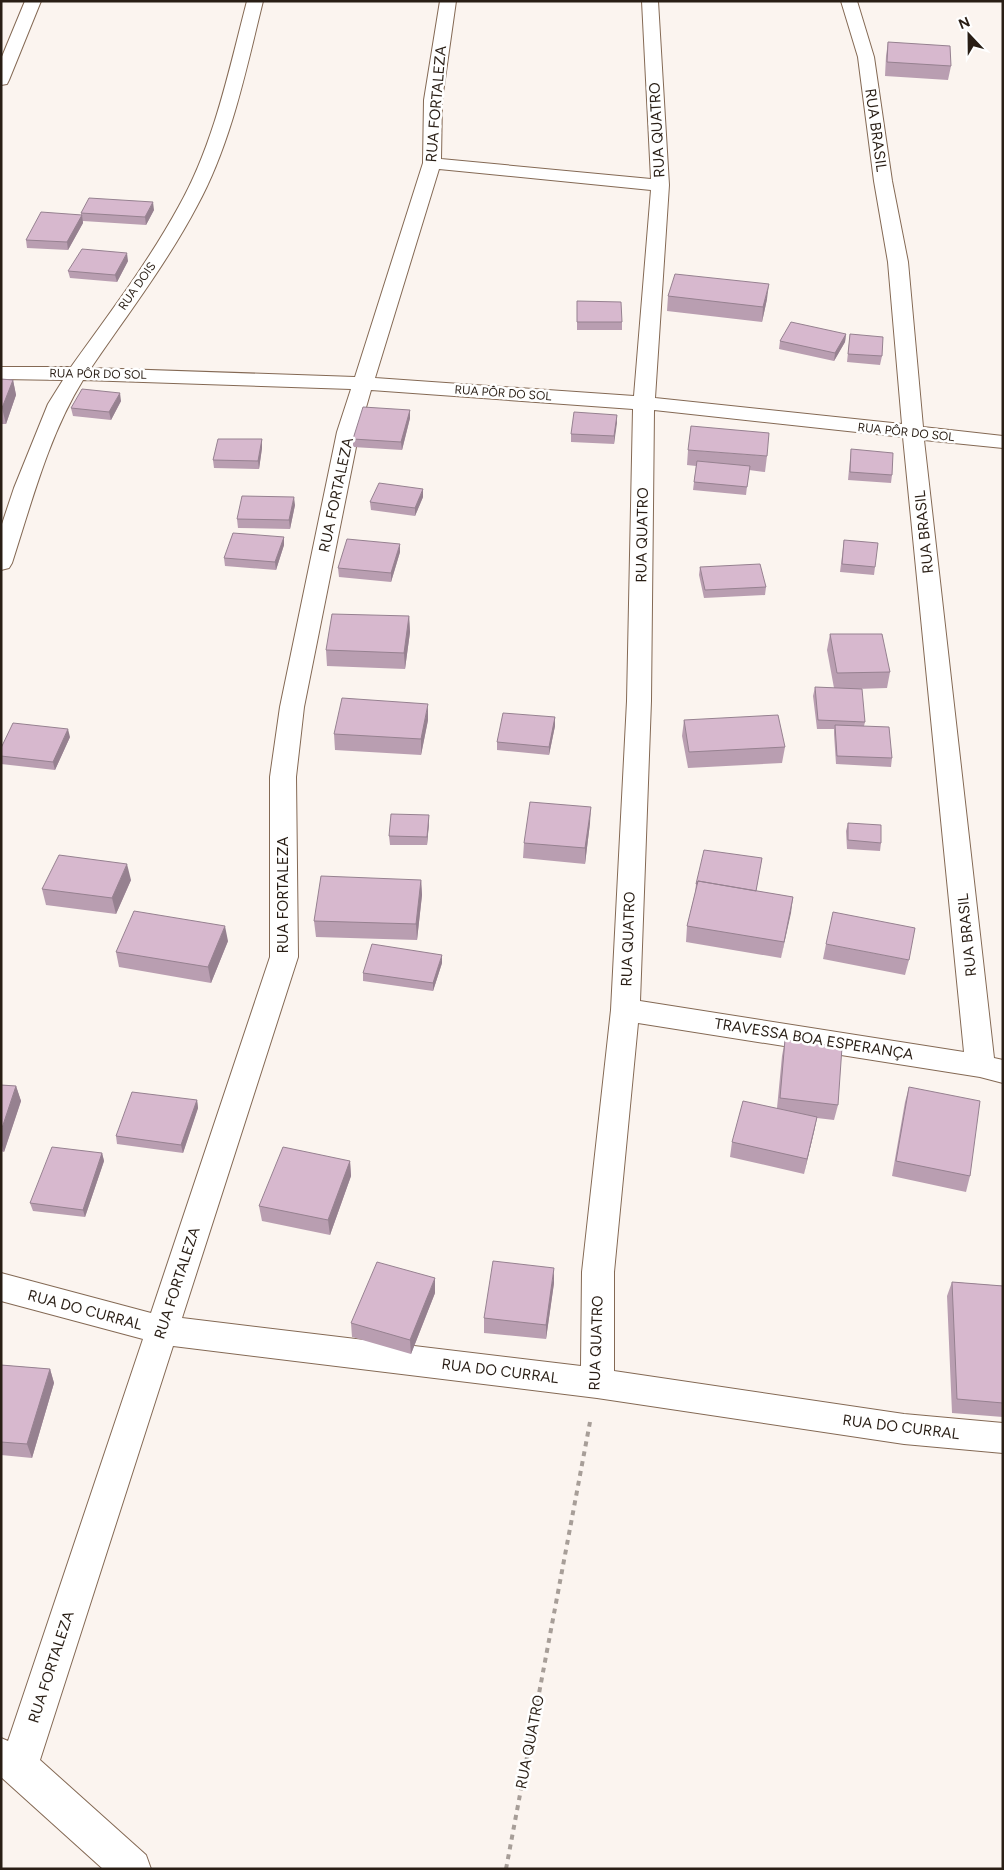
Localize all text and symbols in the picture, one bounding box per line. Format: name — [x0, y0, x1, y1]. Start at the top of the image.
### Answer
north arrow — [944, 10, 994, 60]
text: N — [956, 14, 973, 33]
street label: RUA FORTALEZA — [422, 45, 450, 163]
street label: RUA QUATRO — [646, 82, 668, 178]
street label: RUA BRASIL — [861, 87, 891, 173]
street label: RUA DOIS — [115, 259, 159, 313]
street label: RUA PÔR DO SOL — [49, 366, 148, 382]
street label: RUA PÔR DO SOL — [454, 383, 553, 403]
street label: RUA PÔR DO SOL — [857, 420, 956, 444]
street label: RUA FORTALEZA — [315, 436, 357, 554]
street label: RUA QUATRO — [632, 487, 652, 583]
street label: RUA BRASIL — [911, 489, 937, 575]
street label: RUA FORTALEZA — [274, 837, 292, 953]
street label: RUA QUATRO — [617, 891, 639, 987]
street label: RUA BRASIL — [954, 892, 980, 978]
street label: TRAVESSA BOA ESPERANÇA — [713, 1014, 915, 1064]
street label: RUA FORTALEZA — [150, 1225, 204, 1341]
street label: RUA DO CURRAL — [26, 1286, 144, 1334]
street label: RUA QUATRO — [585, 1295, 607, 1391]
street label: RUA DO CURRAL — [440, 1355, 560, 1387]
street label: RUA DO CURRAL — [841, 1411, 961, 1443]
street label: RUA FORTALEZA — [24, 1609, 78, 1725]
street label: RUA QUATRO — [512, 1693, 548, 1791]

